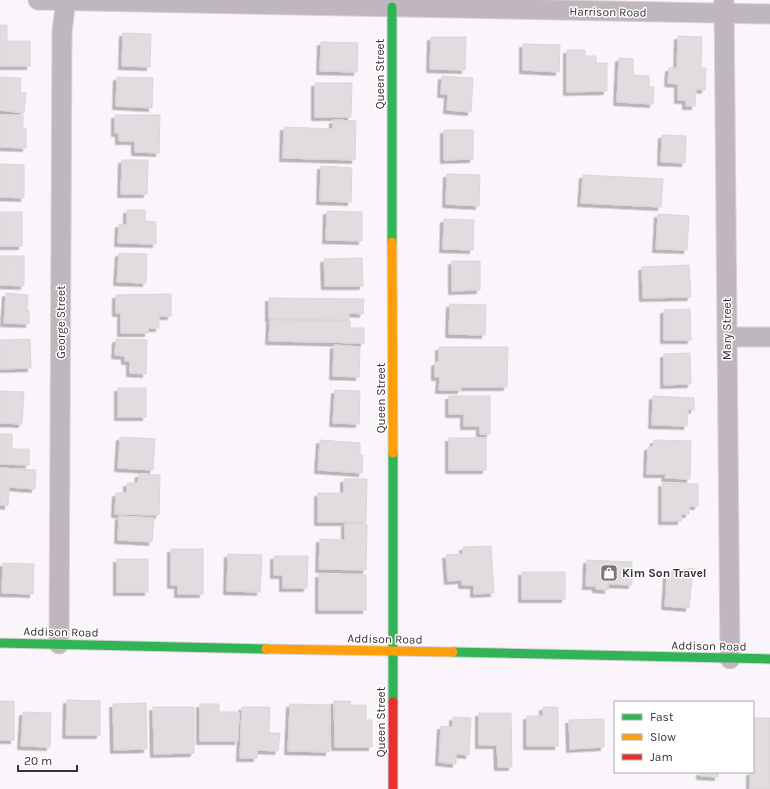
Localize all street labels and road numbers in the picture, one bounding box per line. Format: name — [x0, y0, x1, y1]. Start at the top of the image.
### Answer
street label: Harrison Road — [569, 4, 647, 20]
street label: Queen Street — [373, 38, 387, 109]
street label: George Street — [54, 285, 68, 359]
street label: Mary Street — [720, 297, 734, 360]
street label: Queen Street — [374, 362, 388, 433]
street label: Addison Road — [23, 624, 99, 640]
street label: Addison Road — [347, 631, 423, 647]
street label: Addison Road — [671, 638, 747, 654]
street label: Queen Street — [374, 686, 388, 757]

